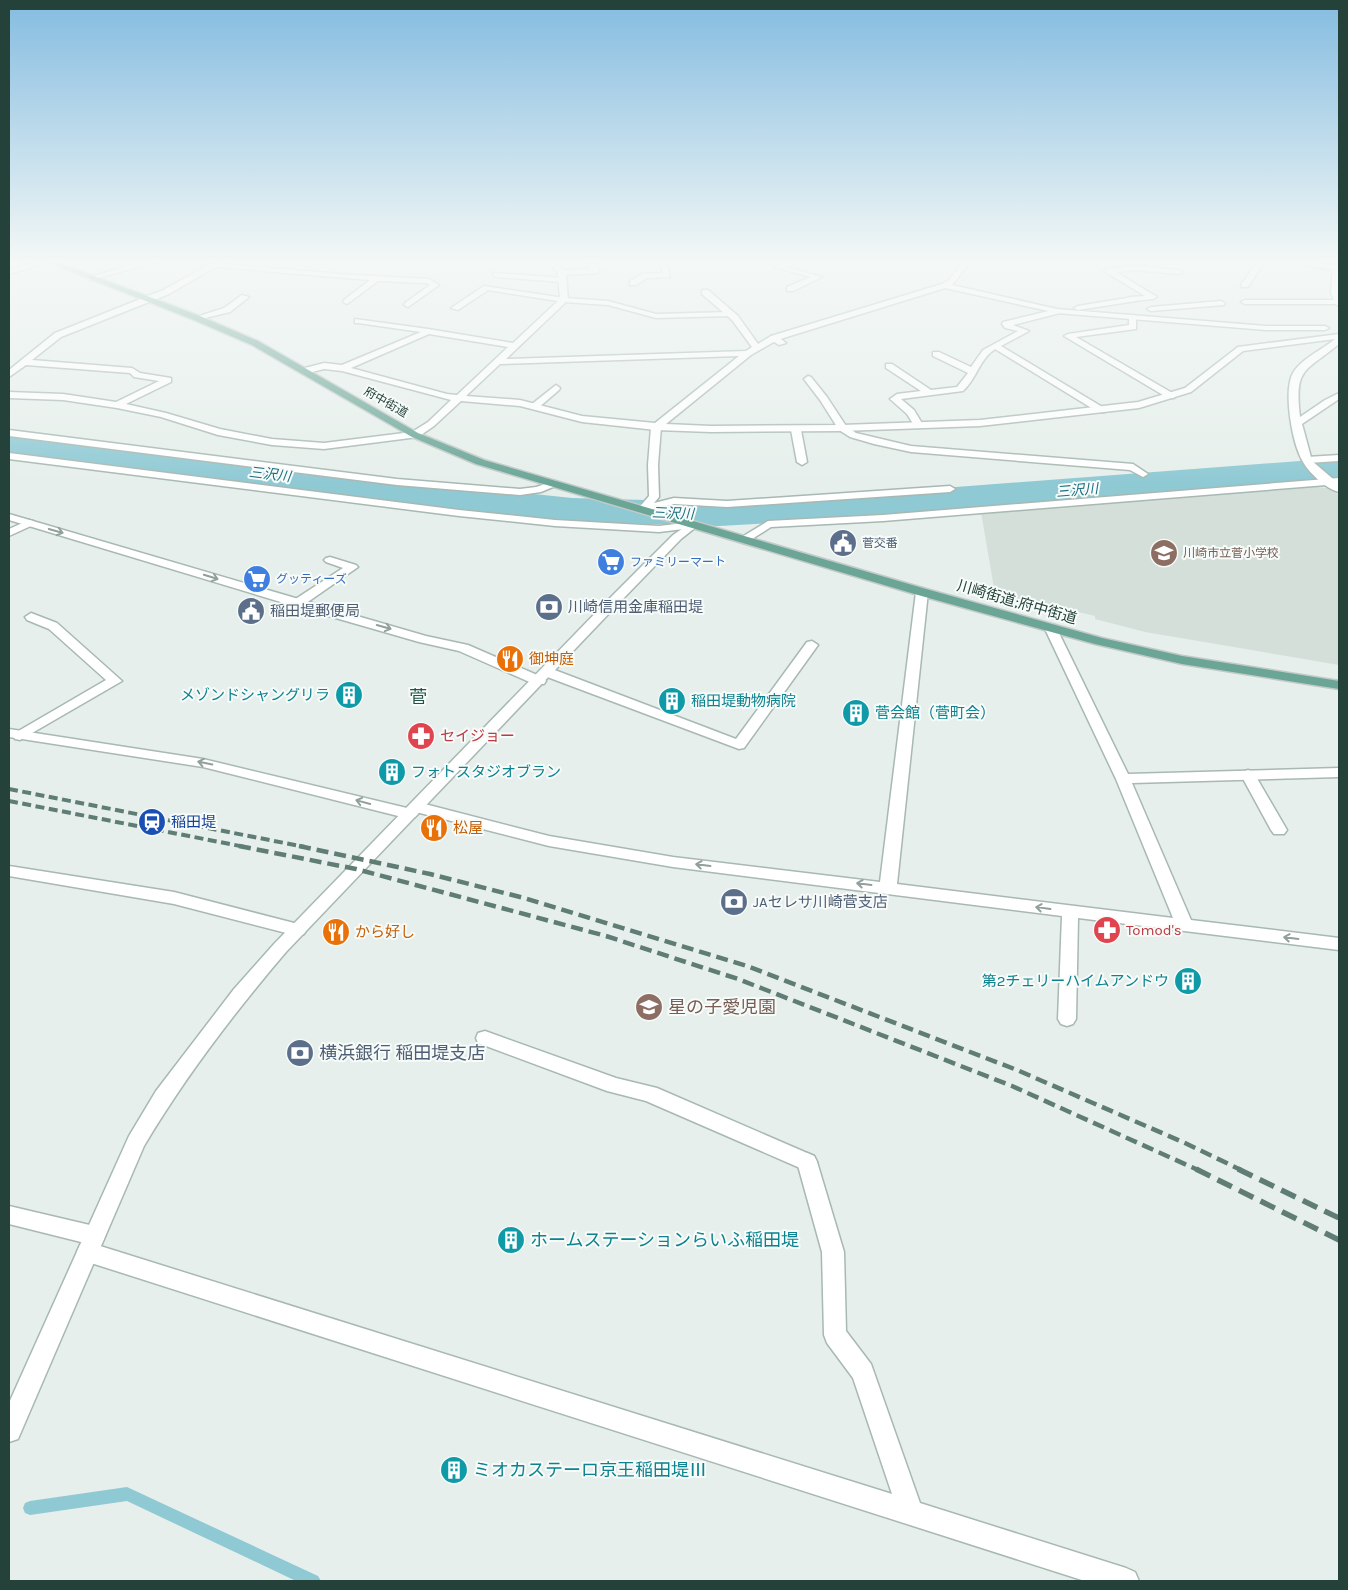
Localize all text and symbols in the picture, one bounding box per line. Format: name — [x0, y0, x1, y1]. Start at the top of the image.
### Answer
street label: 府中街道 — [362, 384, 410, 420]
water label: 三沢川 — [248, 464, 294, 486]
water label: 三沢川 — [1055, 480, 1101, 501]
water label: 三沢川 — [652, 504, 696, 523]
one-way arrow — [47, 526, 63, 536]
public building icon: 菅交番 — [828, 528, 858, 558]
place label: 菅交番 — [862, 536, 898, 550]
school or university icon: 川崎市立菅小学校 — [1149, 538, 1179, 568]
place label: 川崎市立菅小学校 — [1183, 546, 1279, 560]
supermarket icon: ファミリーマート — [596, 547, 626, 577]
place label: ファミリーマート — [630, 555, 726, 569]
supermarket icon: グッティーズ — [242, 564, 272, 594]
one-way arrow — [203, 572, 219, 582]
place label: グッティーズ — [276, 572, 347, 586]
street label: 川崎街道;府中街道 — [955, 576, 1079, 628]
bank icon: 川崎信用金庫稲田堤 — [534, 592, 564, 622]
public building icon: 稲田堤郵便局 — [236, 596, 266, 626]
place label: 川崎信用金庫稲田堤 — [568, 598, 703, 616]
place label: 稲田堤郵便局 — [270, 602, 360, 620]
one-way arrow — [376, 623, 392, 633]
restaurant icon: 御坤庭 — [495, 644, 525, 674]
place label: 御坤庭 — [529, 650, 574, 668]
building icon: メゾンドシャングリラ — [334, 680, 364, 710]
place label: メゾンドシャングリラ — [180, 686, 330, 704]
district label: 菅 — [409, 686, 427, 708]
building icon: 稲田堤動物病院 — [657, 686, 687, 716]
place label: 稲田堤動物病院 — [691, 692, 796, 710]
building icon: 菅会館（菅町会） — [841, 698, 871, 728]
place label: 菅会館（菅町会） — [875, 704, 995, 722]
pharmacy icon: セイジョー — [406, 721, 436, 751]
place label: セイジョー — [440, 727, 515, 745]
building icon: フォトスタジオブラン — [377, 757, 407, 787]
one-way arrow — [197, 758, 213, 768]
place label: フォトスタジオブラン — [411, 763, 561, 781]
one-way arrow — [355, 797, 371, 806]
station icon: 稲田堤 — [137, 807, 167, 837]
place label: 稲田堤 — [171, 813, 216, 831]
restaurant icon: 松屋 — [419, 813, 449, 843]
place label: 松屋 — [453, 819, 483, 837]
one-way arrow — [695, 860, 711, 870]
one-way arrow — [857, 879, 873, 889]
bank icon: JAセレサ川崎菅支店 — [719, 887, 749, 917]
place label: JAセレサ川崎菅支店 — [753, 893, 888, 911]
one-way arrow — [1035, 903, 1051, 913]
pharmacy icon: Tomod's — [1092, 915, 1122, 945]
restaurant icon: から好し — [321, 917, 351, 947]
place label: Tomod's — [1126, 921, 1182, 939]
place label: から好し — [355, 923, 415, 941]
one-way arrow — [1283, 932, 1299, 942]
building icon: 第2チェリーハイムアンドウ — [1173, 966, 1203, 996]
place label: 第2チェリーハイムアンドウ — [982, 972, 1169, 990]
school or university icon: 星の子愛児園 — [634, 992, 664, 1022]
place label: 星の子愛児園 — [668, 996, 776, 1018]
bank icon: 横浜銀行 稲田堤支店 — [285, 1038, 315, 1068]
place label: 横浜銀行 稲田堤支店 — [319, 1042, 485, 1064]
building icon: ホームステーションらいふ稲田堤 — [496, 1225, 526, 1255]
place label: ホームステーションらいふ稲田堤 — [530, 1229, 799, 1251]
building icon: ミオカステーロ京王稲田堤Ⅲ — [439, 1455, 469, 1485]
place label: ミオカステーロ京王稲田堤Ⅲ — [473, 1459, 707, 1481]

